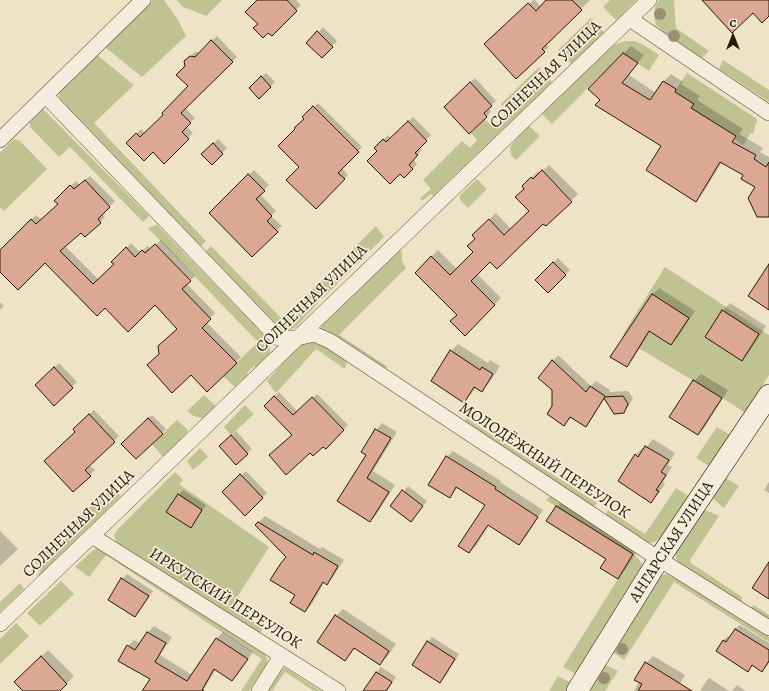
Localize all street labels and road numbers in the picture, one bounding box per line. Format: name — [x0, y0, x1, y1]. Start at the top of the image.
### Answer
street label: СОЛНЕЧНАЯ УЛИЦА — [486, 17, 606, 133]
street label: СОЛНЕЧНАЯ УЛИЦА — [252, 241, 372, 357]
street label: МОЛОДЁЖНЫЙ ПЕРЕУЛОК — [455, 399, 633, 523]
street label: СОЛНЕЧНАЯ УЛИЦА — [19, 466, 139, 582]
street label: АНГАРСКАЯ УЛИЦА — [626, 478, 718, 606]
street label: ИРКУТСКИЙ ПЕРЕУЛОК — [145, 544, 305, 654]

